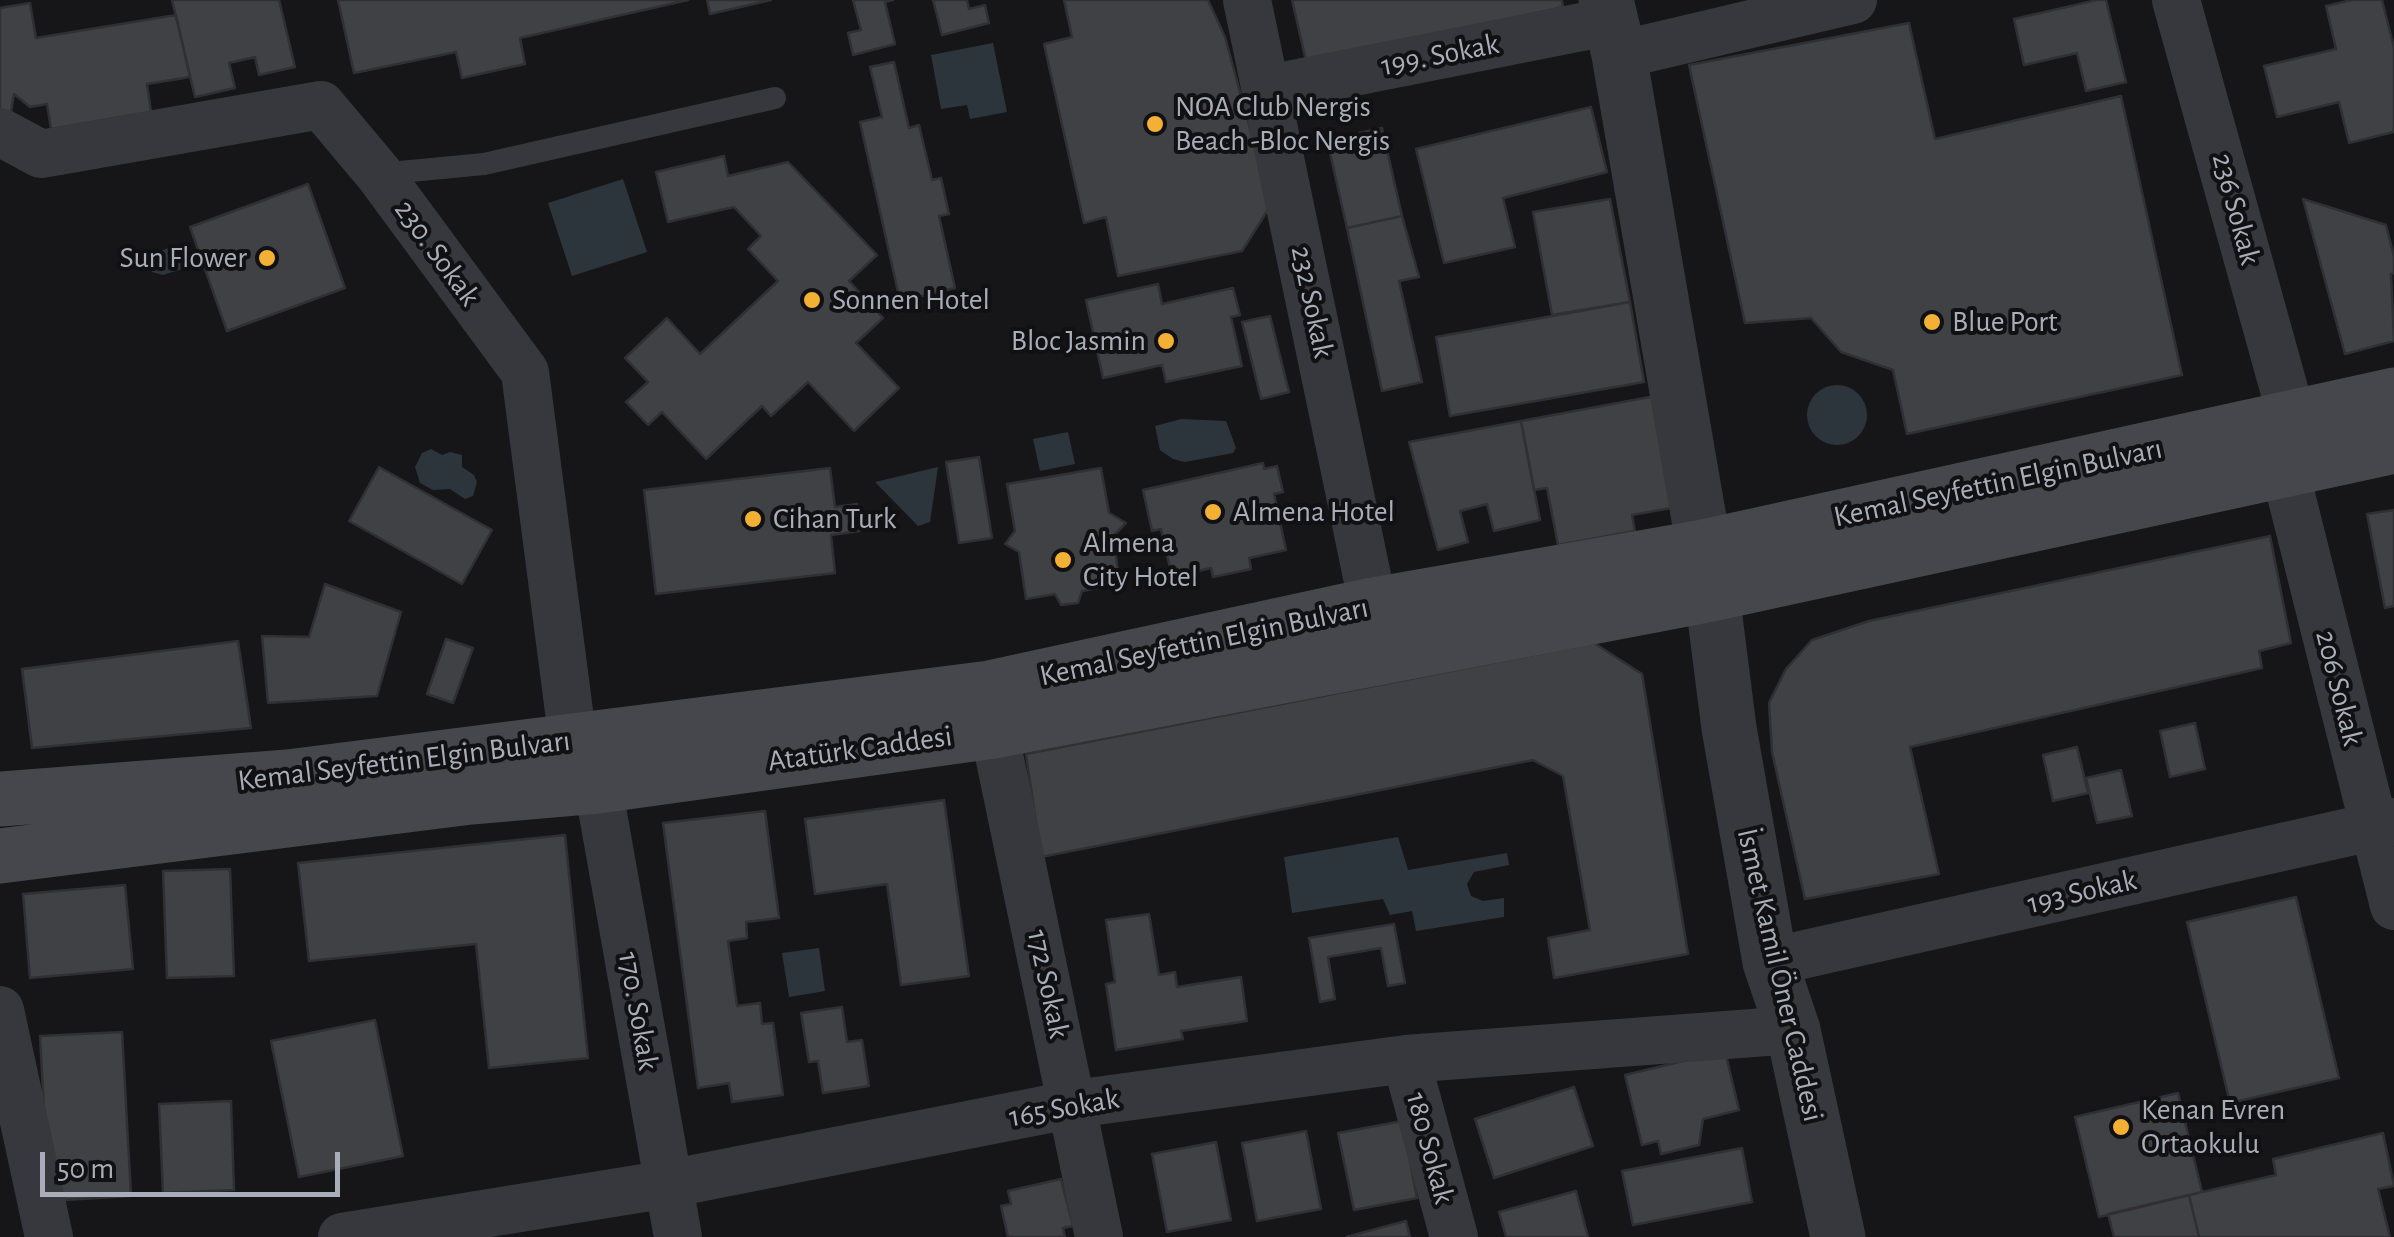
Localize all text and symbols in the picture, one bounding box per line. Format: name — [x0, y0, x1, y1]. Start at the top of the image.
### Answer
street label: 199. Sokak — [1378, 26, 1502, 84]
place label: NOA Club Nergis Beach -Bloc Nergis — [1175, 89, 1390, 160]
marker: NOA Club Nergis Beach -Bloc Nergis — [1144, 113, 1166, 135]
street label: 236 Sokak — [2204, 149, 2268, 269]
street label: 230. Sokak — [386, 193, 488, 313]
place label: Sun Flower — [119, 240, 247, 276]
street label: 232 Sokak — [1283, 243, 1341, 361]
marker: Sun Flower — [256, 247, 278, 269]
place label: Sonnen Hotel — [832, 282, 990, 318]
marker: Sonnen Hotel — [801, 289, 823, 311]
place label: Blue Port — [1952, 304, 2058, 340]
marker: Blue Port — [1921, 311, 1943, 333]
place label: Bloc Jasmin — [1011, 323, 1146, 359]
marker: Bloc Jasmin — [1155, 330, 1177, 352]
street label: Kemal Seyfettin Elgin Bulvarı — [1831, 431, 2165, 535]
place label: Almena Hotel — [1233, 494, 1395, 530]
place label: Cihan Turk — [773, 501, 896, 537]
marker: Almena Hotel — [1202, 501, 1224, 523]
marker: Cihan Turk — [742, 508, 764, 530]
place label: Almena City Hotel — [1083, 525, 1198, 596]
marker: Almena City Hotel — [1052, 549, 1074, 571]
street label: Kemal Seyfettin Elgin Bulvarı — [1037, 590, 1371, 694]
street label: 206 Sokak — [2307, 627, 2371, 749]
street label: Atatürk Caddesi — [766, 718, 954, 780]
street label: Kemal Seyfettin Elgin Bulvarı — [236, 723, 572, 799]
street label: İsmet Kamil Öner Caddesi — [1729, 825, 1831, 1125]
street label: 193 Sokak — [2024, 862, 2140, 922]
street label: 172 Sokak — [1019, 926, 1077, 1042]
street label: 170. Sokak — [610, 949, 666, 1073]
street label: 165 Sokak — [1006, 1081, 1122, 1135]
street label: 180 Sokak — [1398, 1088, 1462, 1208]
place label: Kenan Evren Ortaokulu — [2141, 1092, 2285, 1162]
marker: Kenan Evren Ortaokulu — [2110, 1116, 2132, 1138]
scale bar — [45, 1132, 345, 1194]
text: 50 m — [57, 1154, 114, 1184]

